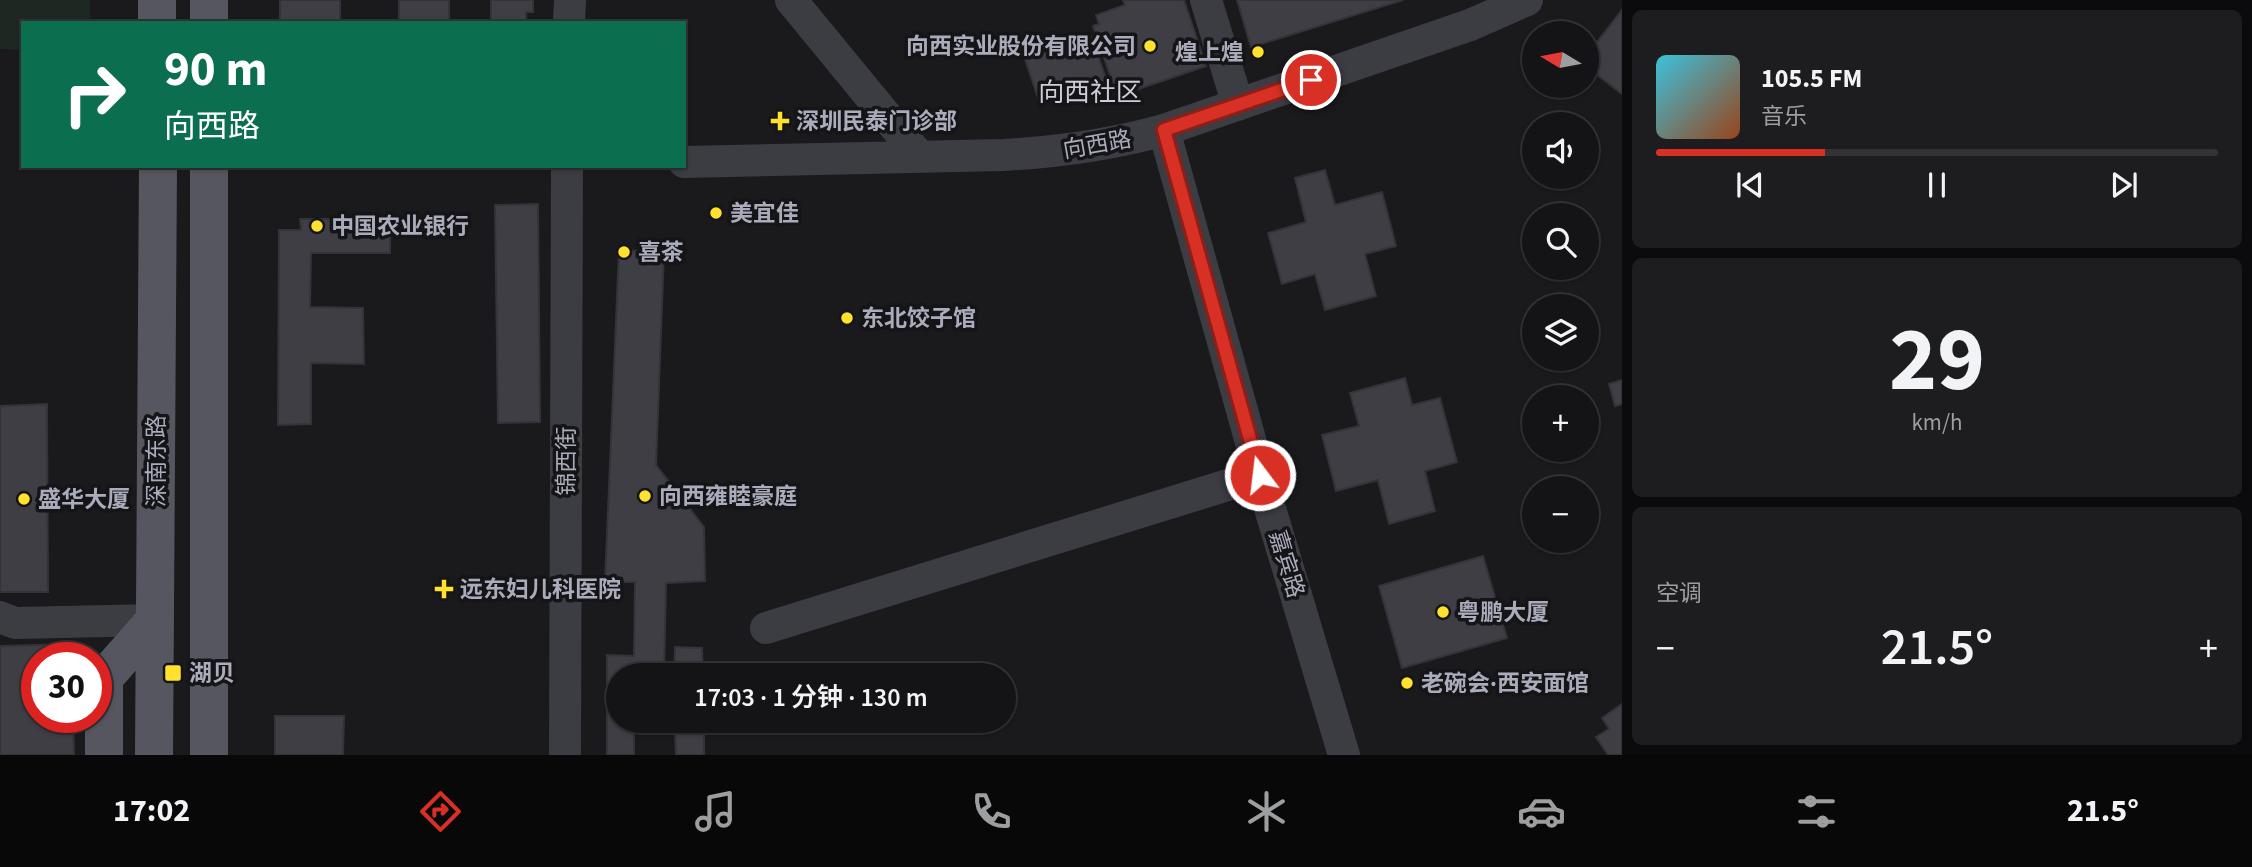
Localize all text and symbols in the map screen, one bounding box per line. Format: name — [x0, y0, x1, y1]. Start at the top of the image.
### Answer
north arrow — [1522, 21, 1600, 98]
map controls — [1522, 21, 1599, 553]
place label: 向西实业股份有限公司 — [906, 30, 1136, 63]
text: 90 m — [164, 35, 268, 105]
place label: 煌上煌 — [1175, 36, 1244, 69]
marker: 向西实业股份有限公司 — [1142, 38, 1158, 54]
marker: 煌上煌 — [1250, 44, 1266, 60]
icon: right — [49, 49, 140, 140]
pin — [1281, 50, 1341, 110]
text: 105.5 FM — [1761, 60, 1862, 97]
icon: arrive — [1292, 61, 1330, 99]
district label: 向西社区 — [1038, 74, 1142, 111]
text: 音乐 — [1761, 100, 1807, 133]
text: 向西路 — [164, 104, 260, 150]
place label: 深圳民泰门诊部 — [796, 105, 957, 138]
marker: 深圳民泰门诊部 — [770, 111, 790, 131]
button: sound — [1522, 112, 1599, 189]
street label: 向西路 — [1060, 122, 1134, 167]
icon: previous — [1731, 166, 1769, 204]
icon: pause — [1918, 166, 1956, 204]
icon: next — [2105, 166, 2143, 204]
place label: 美宜佳 — [730, 197, 799, 230]
button: search — [1522, 203, 1599, 280]
marker: 美宜佳 — [708, 205, 724, 221]
place label: 中国农业银行 — [331, 210, 469, 243]
marker: 中国农业银行 — [309, 218, 325, 234]
place label: 喜茶 — [638, 236, 684, 269]
marker: 喜茶 — [616, 244, 632, 260]
button: layers — [1522, 294, 1599, 371]
text: 29 — [1889, 296, 1985, 425]
place label: 东北饺子馆 — [861, 302, 976, 335]
marker: 东北饺子馆 — [839, 310, 855, 326]
button: + — [1522, 385, 1599, 462]
text: km/h — [1911, 406, 1963, 439]
street label: 深南东路 — [140, 415, 173, 507]
street label: 锦西街 — [550, 427, 583, 496]
position arrow — [1223, 438, 1297, 512]
button: − — [1522, 476, 1599, 553]
place label: 向西雍睦豪庭 — [659, 480, 797, 513]
place label: 盛华大厦 — [38, 483, 130, 516]
marker: 向西雍睦豪庭 — [637, 488, 653, 504]
marker: 盛华大厦 — [16, 491, 32, 507]
street label: 嘉宾路 — [1261, 526, 1312, 602]
place label: 远东妇儿科医院 — [460, 573, 621, 606]
text: 空调 — [1656, 577, 1702, 610]
marker: 远东妇儿科医院 — [434, 579, 454, 599]
place label: 粤鹏大厦 — [1457, 596, 1549, 629]
marker: 粤鹏大厦 — [1435, 604, 1451, 620]
text: 21.5° — [1881, 611, 1993, 685]
text: − — [1656, 622, 1675, 676]
text: + — [2199, 622, 2218, 676]
speed limit sign: 30 — [21, 642, 112, 733]
place label: 湖贝 — [189, 657, 235, 690]
marker: 湖贝 — [163, 663, 183, 683]
place label: 老碗会·西安面馆 — [1421, 667, 1589, 700]
marker: 老碗会·西安面馆 — [1399, 675, 1415, 691]
text: 17:03 · 1 分钟 · 130 m — [694, 679, 928, 716]
icon: directions — [416, 787, 465, 836]
icon: music — [691, 787, 740, 836]
icon: phone — [967, 787, 1016, 836]
icon: climate — [1242, 787, 1291, 836]
icon: car — [1517, 787, 1566, 836]
icon: filters — [1792, 787, 1841, 836]
text: 17:02 — [113, 788, 190, 834]
text: 21.5° — [2067, 788, 2139, 834]

